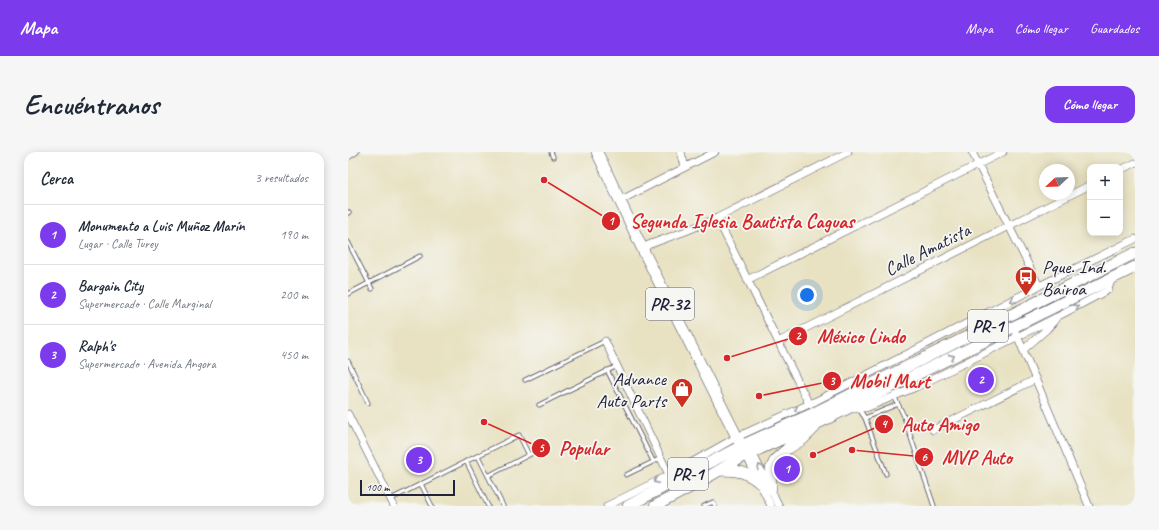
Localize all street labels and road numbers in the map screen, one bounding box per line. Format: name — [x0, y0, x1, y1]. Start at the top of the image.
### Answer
street label: Calle Amatista — [881, 218, 975, 282]
road number: PR-32 — [646, 288, 694, 320]
road number: PR-1 — [968, 310, 1008, 342]
road number: PR-1 — [668, 458, 708, 490]

